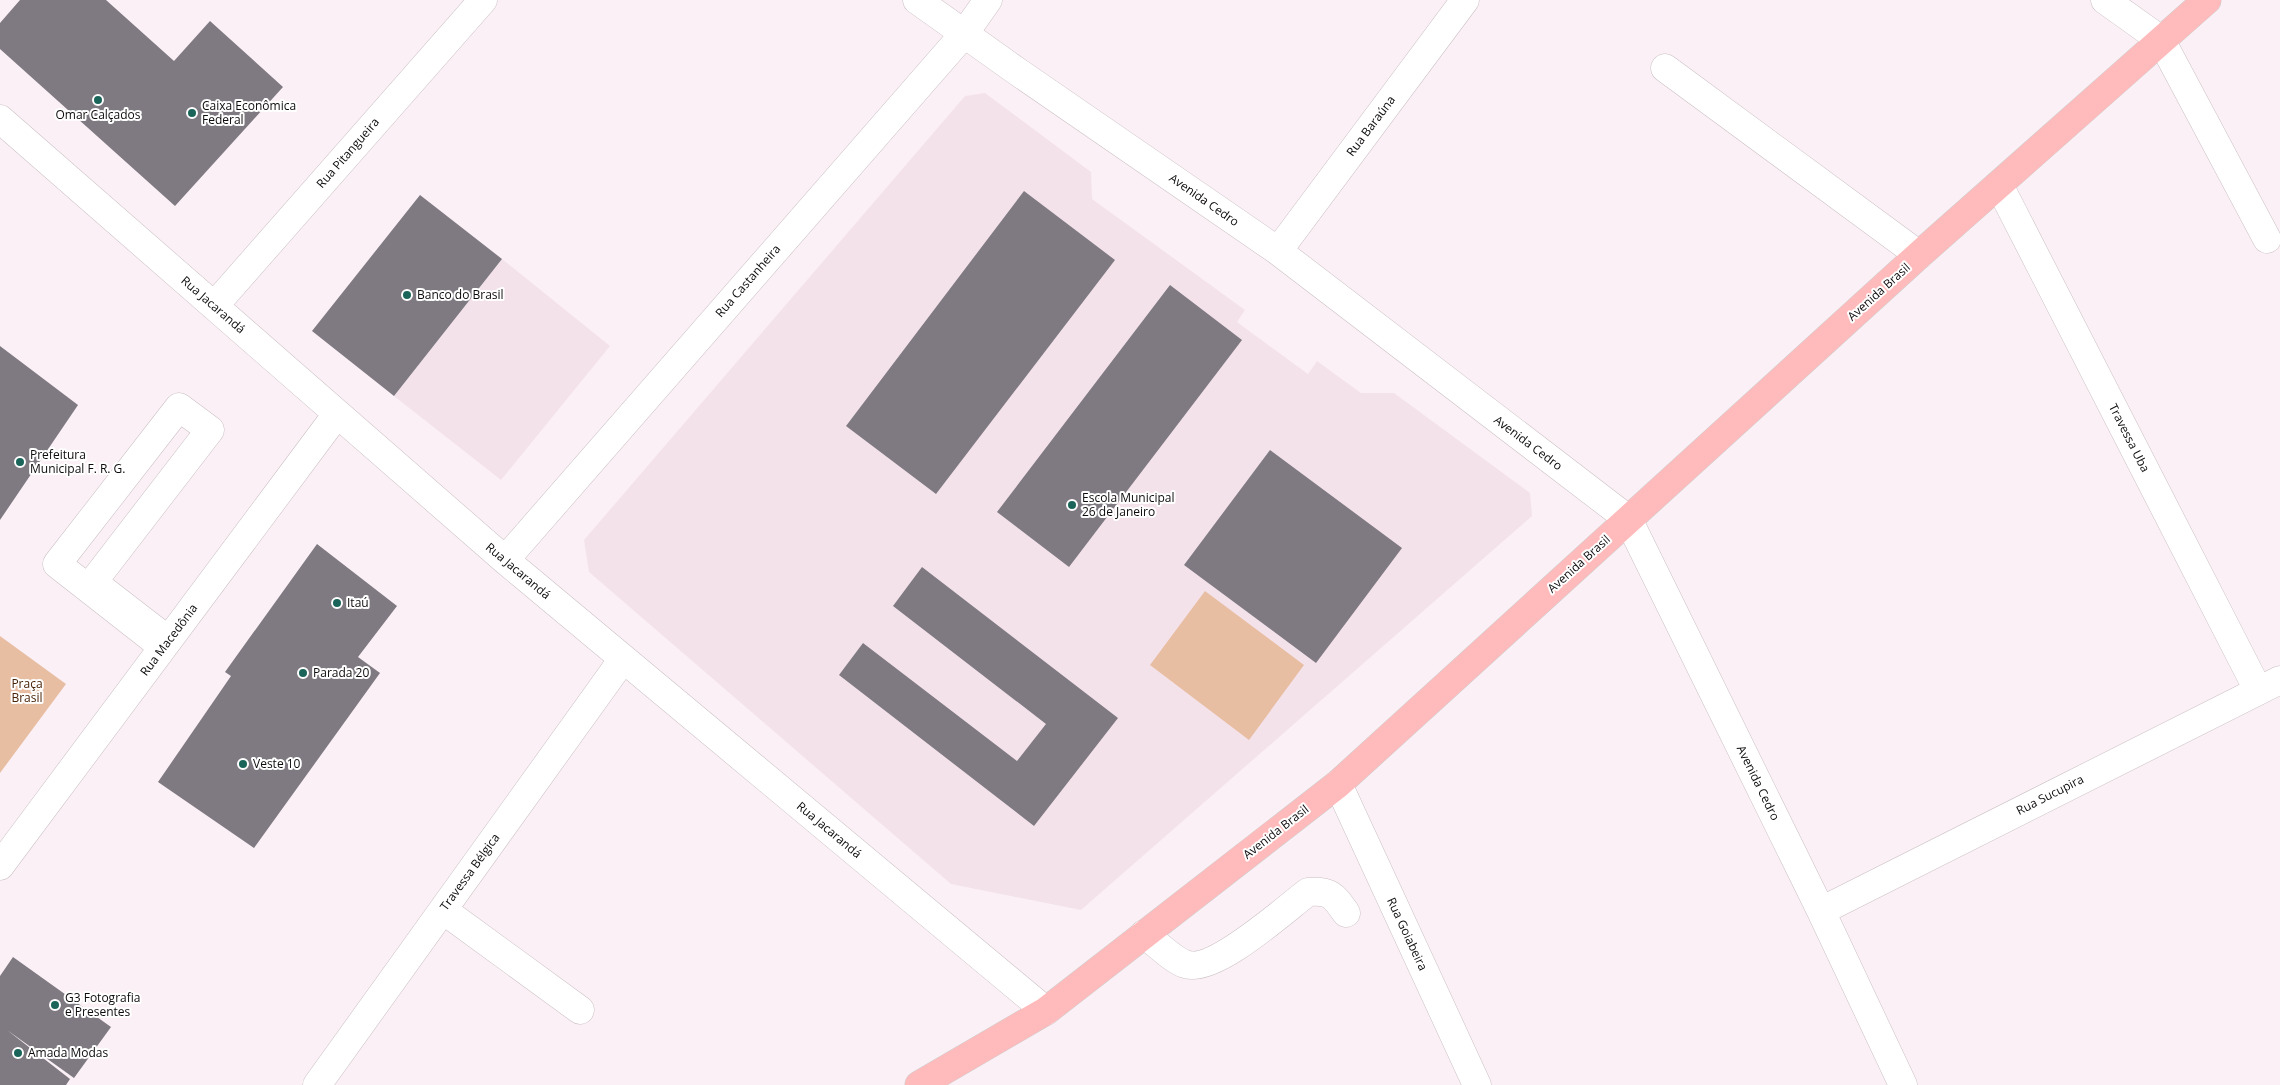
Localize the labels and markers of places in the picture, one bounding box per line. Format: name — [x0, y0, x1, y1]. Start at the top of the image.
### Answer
marker: Omar Calçados — [92, 94, 104, 106]
place label: Caixa Econômica Federal — [202, 97, 296, 128]
place label: Omar Calçados — [55, 106, 141, 123]
marker: Caixa Econômica Federal — [186, 107, 198, 119]
place label: Banco do Brasil — [417, 286, 504, 303]
marker: Banco do Brasil — [401, 289, 413, 301]
place label: Prefeitura Municipal F. R. G. — [30, 446, 126, 477]
marker: Prefeitura Municipal F. R. G. — [14, 456, 26, 468]
place label: Escola Municipal 26 de Janeiro — [1082, 489, 1175, 520]
marker: Escola Municipal 26 de Janeiro — [1066, 499, 1078, 511]
place label: Itaú — [347, 594, 369, 611]
marker: Itaú — [331, 597, 343, 609]
place label: Parada 20 — [313, 664, 369, 681]
marker: Parada 20 — [297, 667, 309, 679]
place label: Veste 10 — [253, 755, 301, 772]
marker: Veste 10 — [237, 758, 249, 770]
place label: G3 Fotografia e Presentes — [65, 989, 140, 1020]
marker: G3 Fotografia e Presentes — [49, 999, 61, 1011]
place label: Amada Modas — [28, 1044, 109, 1061]
marker: Amada Modas — [12, 1047, 24, 1059]

